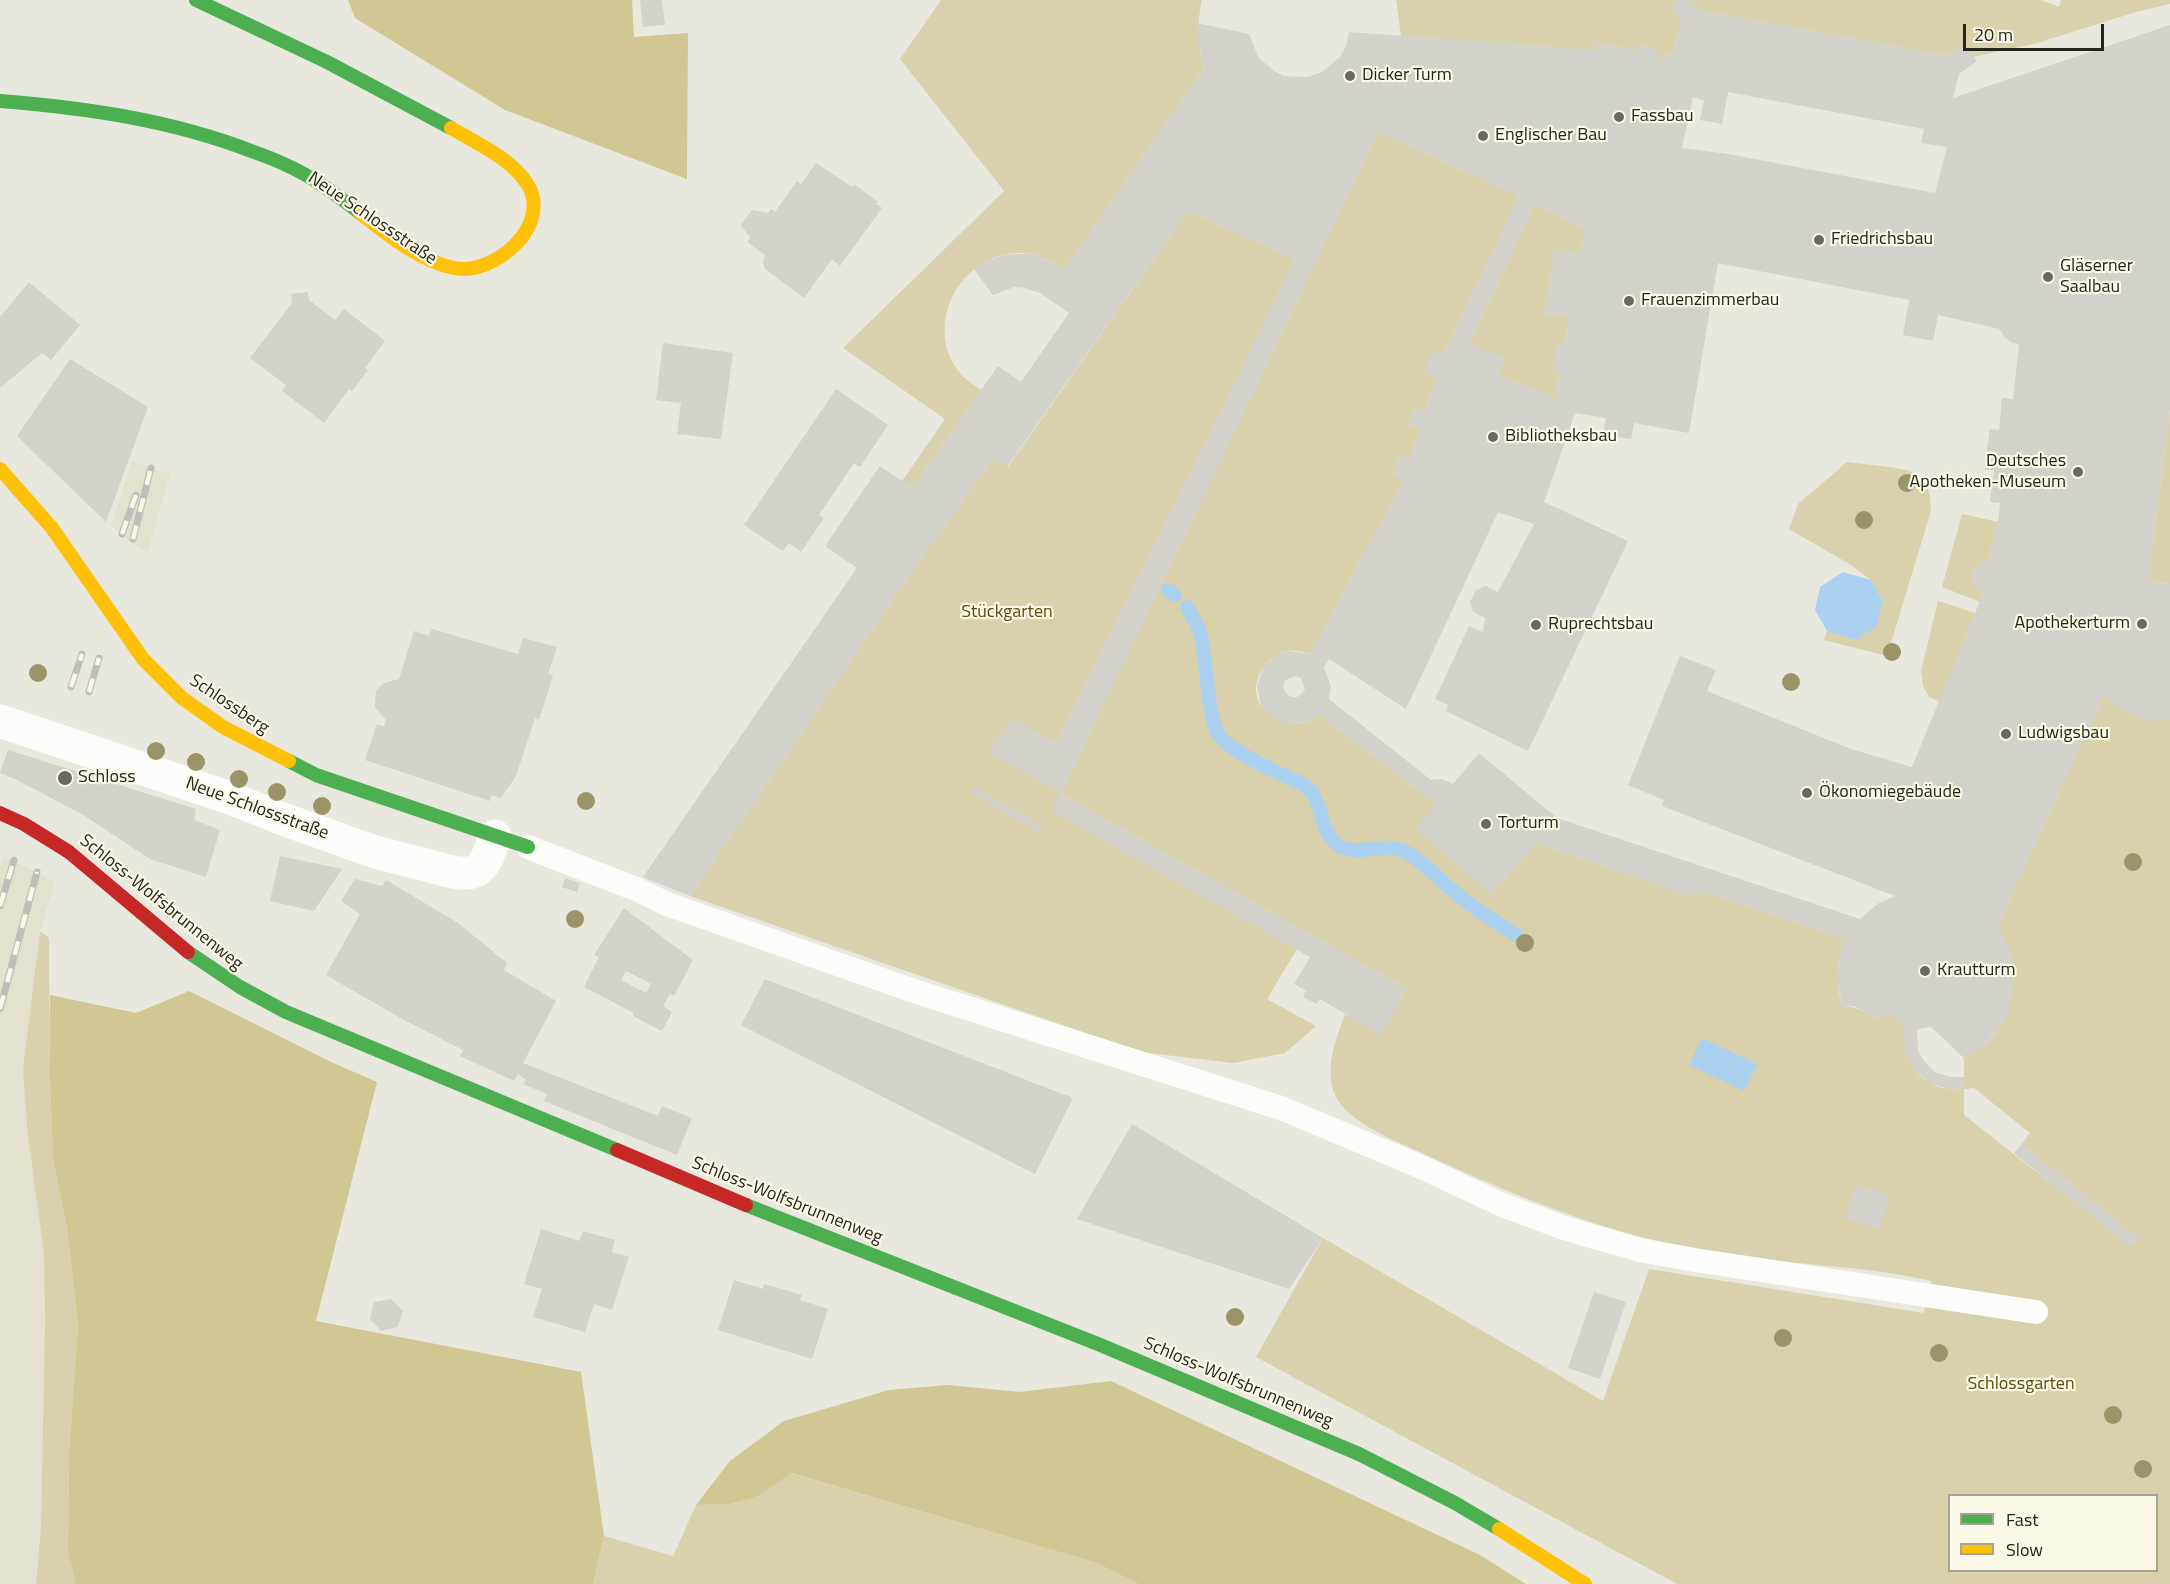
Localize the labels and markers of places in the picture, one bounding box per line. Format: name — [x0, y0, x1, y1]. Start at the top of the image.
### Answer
place label: Dicker Turm — [1362, 65, 1452, 87]
marker: Dicker Turm — [1343, 69, 1357, 83]
place label: Fassbau — [1631, 106, 1694, 128]
marker: Fassbau — [1612, 110, 1626, 124]
place label: Englischer Bau — [1495, 125, 1607, 147]
marker: Englischer Bau — [1476, 129, 1490, 143]
place label: Friedrichsbau — [1831, 229, 1933, 251]
marker: Friedrichsbau — [1812, 233, 1826, 247]
place label: Gläserner Saalbau — [2060, 256, 2133, 298]
marker: Gläserner Saalbau — [2041, 270, 2055, 284]
place label: Frauenzimmerbau — [1641, 290, 1779, 312]
marker: Frauenzimmerbau — [1622, 294, 1636, 308]
place label: Bibliotheksbau — [1505, 426, 1617, 448]
marker: Bibliotheksbau — [1486, 430, 1500, 444]
place label: Deutsches Apotheken-Museum — [1910, 451, 2066, 494]
marker: Deutsches Apotheken-Museum — [2071, 465, 2085, 479]
place label: Apothekerturm — [2014, 613, 2130, 635]
place label: Ruprechtsbau — [1548, 614, 1653, 636]
marker: Apothekerturm — [2135, 617, 2149, 631]
marker: Ruprechtsbau — [1529, 618, 1543, 632]
place label: Ludwigsbau — [2018, 723, 2109, 745]
marker: Ludwigsbau — [1999, 727, 2013, 741]
place label: Schloss — [78, 767, 136, 789]
marker: Schloss — [56, 769, 74, 787]
place label: Ökonomiegebäude — [1819, 782, 1961, 804]
marker: Ökonomiegebäude — [1800, 786, 1814, 800]
place label: Torturm — [1498, 813, 1559, 835]
marker: Torturm — [1479, 817, 1493, 831]
place label: Krautturm — [1937, 960, 2015, 982]
marker: Krautturm — [1918, 964, 1932, 978]

